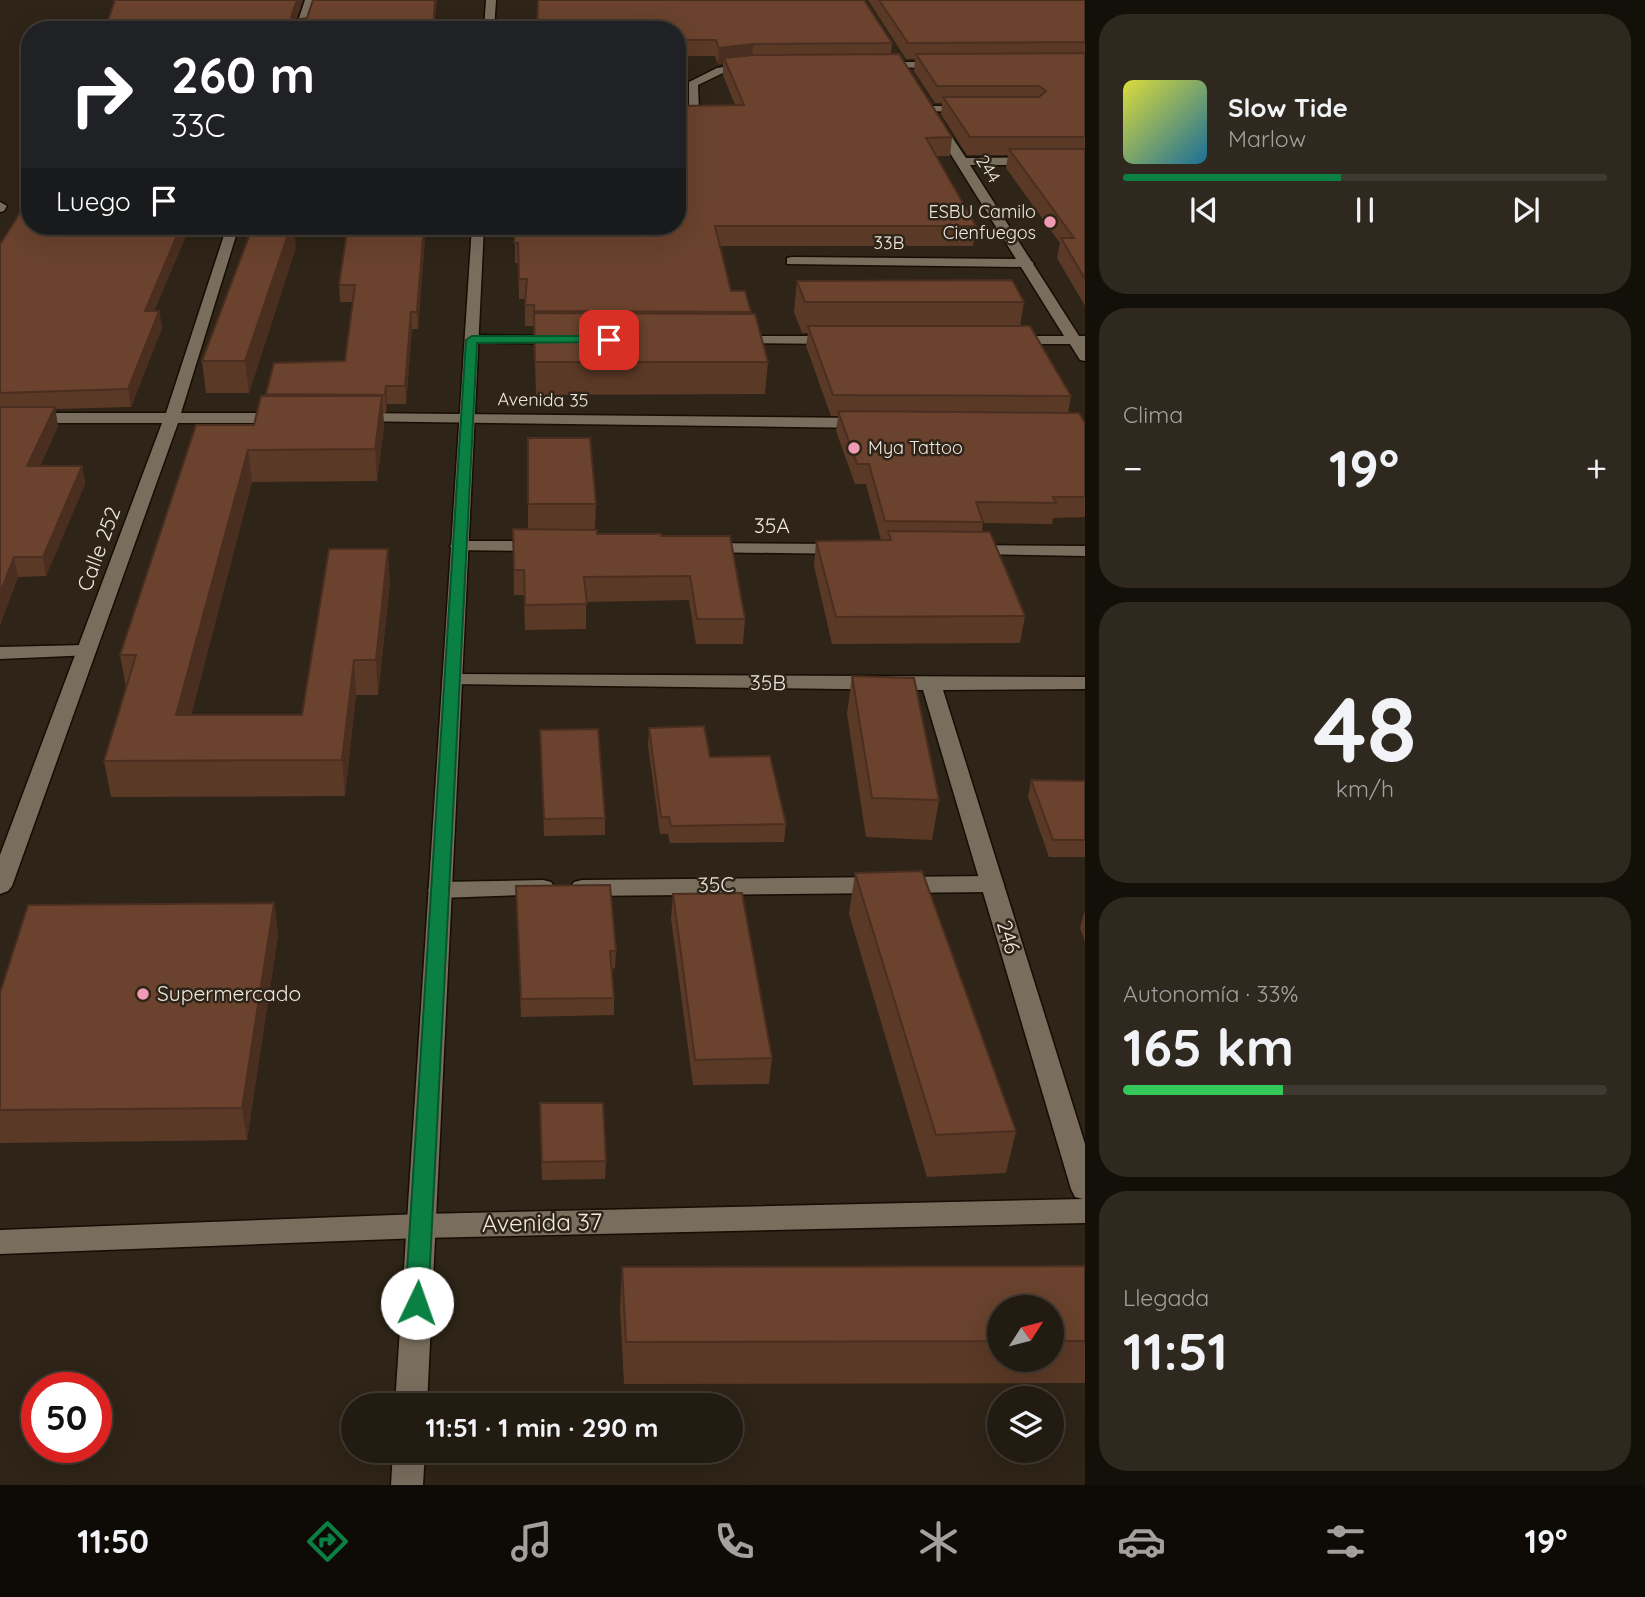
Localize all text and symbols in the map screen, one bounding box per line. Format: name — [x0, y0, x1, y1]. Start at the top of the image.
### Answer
text: 260 m — [171, 44, 315, 105]
icon: right — [56, 49, 147, 140]
text: Slow Tide — [1228, 91, 1348, 124]
text: 33C — [171, 105, 225, 145]
text: Marlow — [1228, 124, 1306, 153]
street label: 244 — [971, 150, 1006, 187]
icon: arrive — [145, 182, 183, 220]
text: Luego — [56, 185, 131, 218]
icon: previous — [1185, 191, 1223, 229]
icon: pause — [1346, 191, 1384, 229]
icon: next — [1507, 191, 1545, 229]
place label: ESBU Camilo Cienfuegos — [928, 200, 1036, 244]
marker: ESBU Camilo Cienfuegos — [1042, 214, 1058, 230]
street label: 33B — [874, 231, 905, 254]
pin — [579, 310, 639, 370]
icon: arrive — [590, 321, 628, 359]
street label: Avenida 35 — [497, 387, 589, 412]
text: Clima — [1123, 400, 1183, 429]
text: 19° — [1329, 435, 1399, 500]
place label: Mya Tattoo — [868, 436, 963, 459]
marker: Mya Tattoo — [846, 440, 862, 456]
text: − — [1123, 444, 1143, 492]
text: + — [1586, 444, 1607, 492]
street label: Calle 252 — [71, 503, 125, 595]
street label: 35A — [754, 512, 790, 538]
street label: 35B — [750, 669, 786, 695]
text: 48 — [1313, 671, 1417, 785]
text: km/h — [1336, 774, 1394, 803]
street label: 35C — [698, 871, 735, 897]
street label: 246 — [992, 917, 1026, 957]
text: Autonomía · 33% — [1123, 979, 1298, 1008]
place label: Supermercado — [157, 980, 301, 1006]
marker: Supermercado — [135, 986, 151, 1002]
text: 165 km — [1123, 1014, 1294, 1079]
street label: Avenida 37 — [481, 1206, 603, 1238]
position arrow — [380, 1266, 454, 1340]
text: Llegada — [1123, 1283, 1209, 1312]
north arrow — [987, 1295, 1064, 1372]
map controls — [987, 1295, 1064, 1463]
text: 11:51 — [1123, 1318, 1228, 1383]
speed limit sign: 50 — [21, 1372, 112, 1463]
button: layers — [987, 1386, 1064, 1463]
text: 11:51 · 1 min · 290 m — [426, 1411, 658, 1444]
icon: directions — [303, 1517, 352, 1566]
icon: music — [507, 1517, 556, 1566]
icon: phone — [710, 1517, 759, 1566]
icon: climate — [914, 1517, 963, 1566]
icon: car — [1117, 1517, 1166, 1566]
icon: filters — [1321, 1517, 1370, 1566]
text: 11:50 — [77, 1521, 149, 1561]
text: 19° — [1524, 1521, 1568, 1561]

